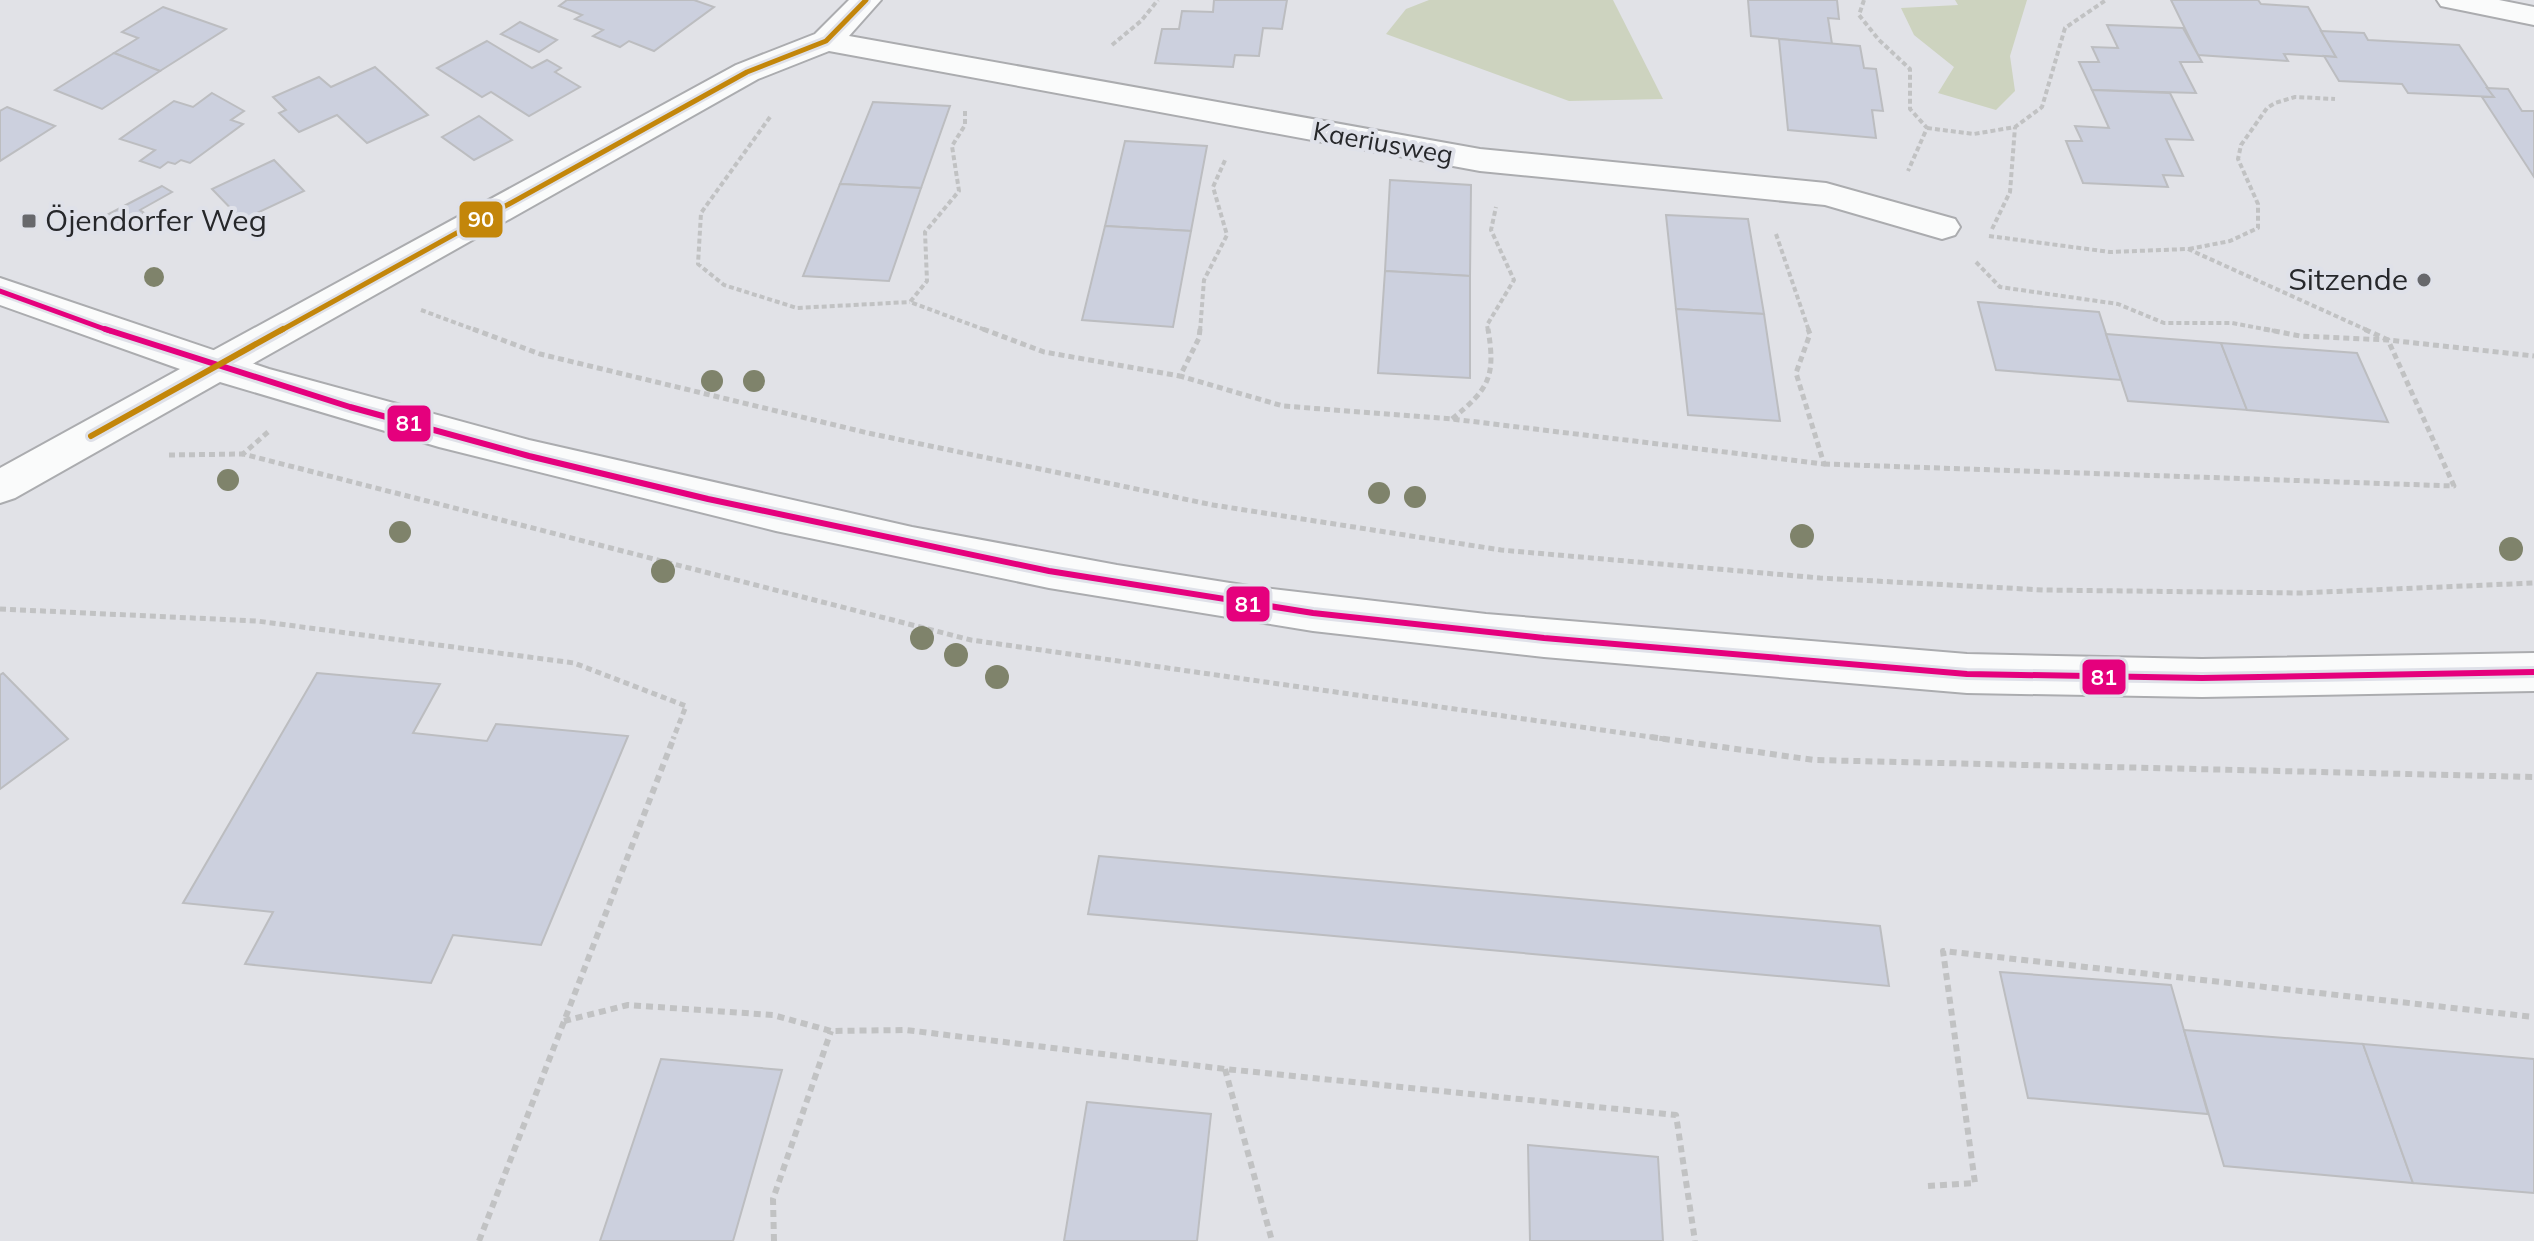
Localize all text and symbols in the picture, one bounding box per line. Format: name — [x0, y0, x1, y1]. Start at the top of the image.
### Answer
street label: Kaeriusweg — [1310, 114, 1456, 171]
line badge: 90 — [458, 200, 504, 239]
place label: Öjendorfer Weg — [45, 201, 267, 239]
text: 90 — [468, 205, 494, 233]
marker: Öjendorfer Weg — [20, 212, 38, 230]
place label: Sitzende — [2288, 260, 2408, 298]
marker: Sitzende — [2415, 271, 2433, 289]
line badge: 81 — [386, 404, 432, 443]
text: 81 — [396, 409, 422, 437]
line badge: 81 — [1225, 585, 1271, 623]
text: 81 — [1235, 590, 1261, 618]
line badge: 81 — [2081, 658, 2127, 696]
text: 81 — [2091, 663, 2117, 691]

